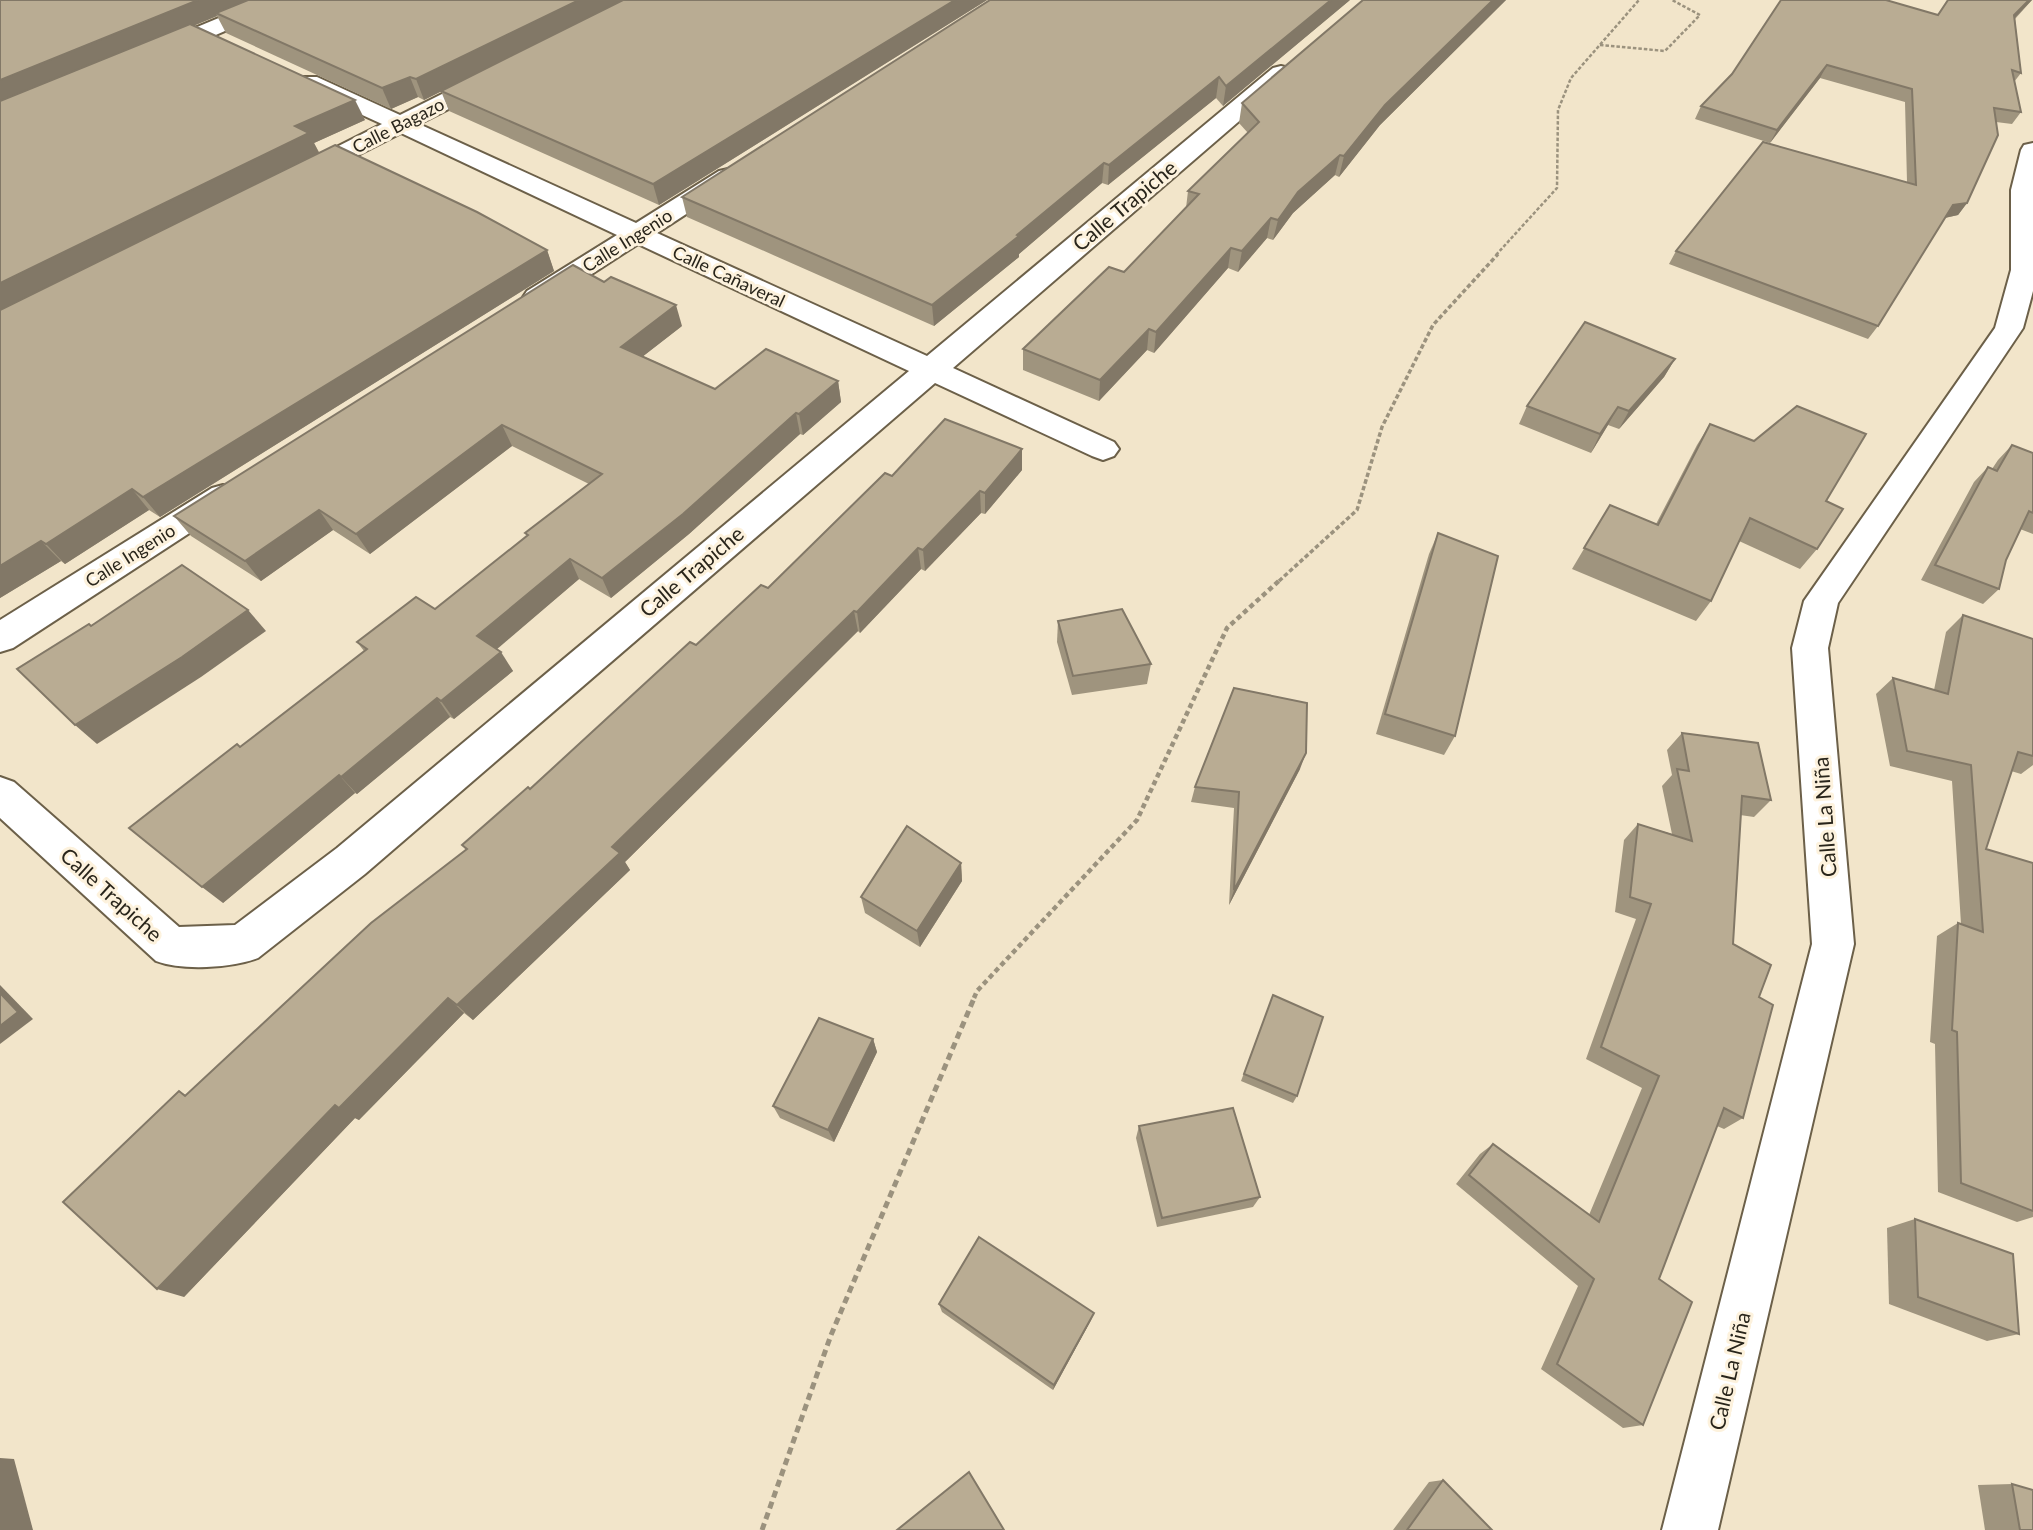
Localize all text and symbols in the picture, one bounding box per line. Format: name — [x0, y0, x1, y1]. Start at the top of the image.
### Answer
street label: Calle Bagazo — [348, 92, 448, 158]
street label: Calle Trapiche — [1067, 154, 1181, 256]
street label: Calle Ingenio — [578, 204, 676, 276]
street label: Calle Cañaveral — [669, 240, 789, 312]
street label: Calle Ingenio — [81, 519, 179, 591]
street label: Calle Trapiche — [634, 520, 748, 622]
street label: Calle La Niña — [1807, 756, 1841, 878]
street label: Calle Trapiche — [56, 842, 168, 946]
street label: Calle La Niña — [1703, 1309, 1755, 1433]

